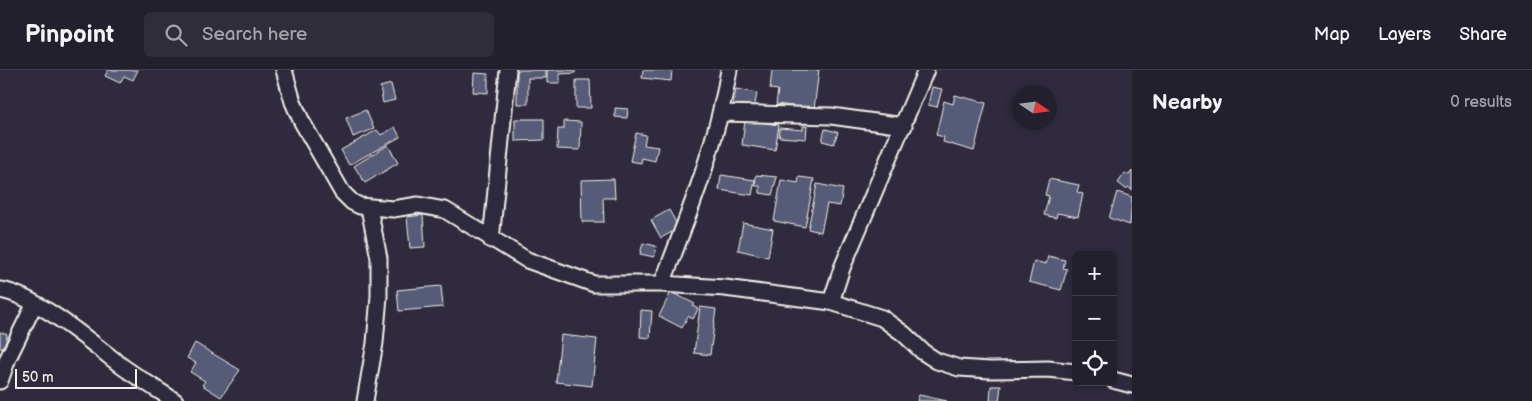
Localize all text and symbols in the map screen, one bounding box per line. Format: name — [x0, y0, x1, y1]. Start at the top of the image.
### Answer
search box — [144, 12, 494, 57]
text: Pinpoint — [25, 20, 114, 49]
icon: search — [162, 21, 190, 49]
text: Search here — [202, 23, 307, 46]
text: Map — [1314, 24, 1350, 45]
text: Layers — [1378, 24, 1431, 45]
text: Share — [1459, 24, 1507, 45]
north arrow — [1012, 85, 1057, 130]
text: Nearby — [1152, 90, 1222, 115]
text: 0 results — [1450, 93, 1512, 112]
map controls — [1072, 251, 1117, 386]
button: + — [1072, 251, 1117, 296]
button: − — [1072, 296, 1117, 341]
button: locate — [1072, 341, 1117, 386]
scale bar — [15, 366, 138, 389]
text: 50 m — [22, 369, 54, 386]

